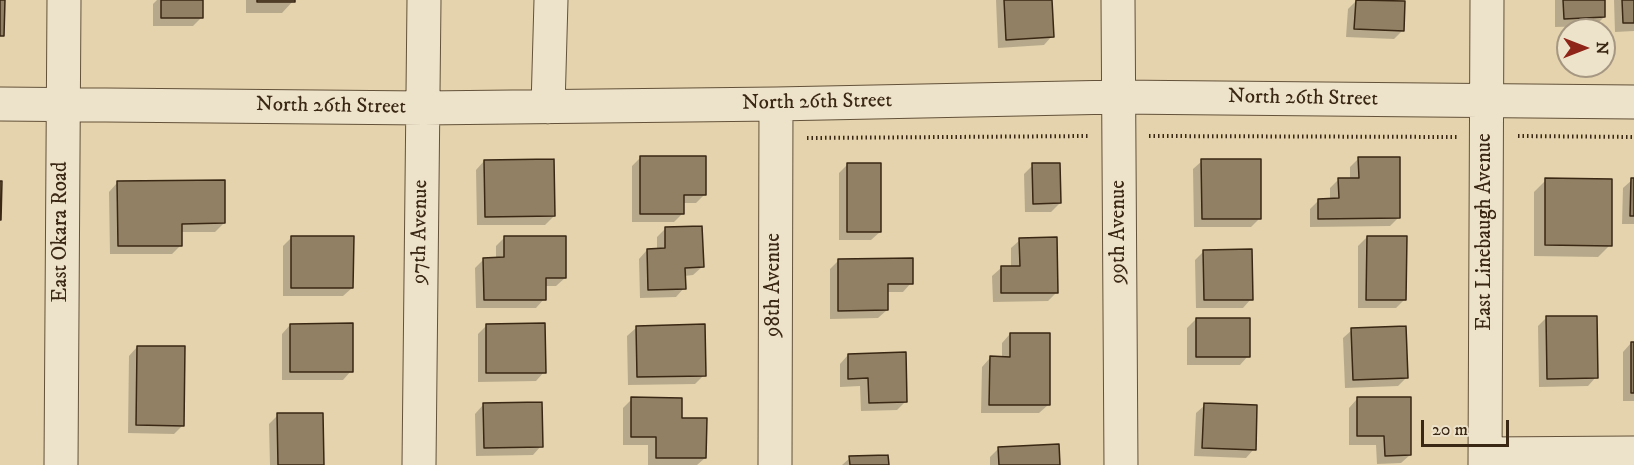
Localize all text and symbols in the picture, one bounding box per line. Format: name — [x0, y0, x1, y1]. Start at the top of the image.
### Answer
north arrow — [1556, 18, 1616, 78]
text: N — [1592, 41, 1612, 55]
street label: North 26th Street — [1228, 85, 1378, 113]
street label: North 26th Street — [742, 89, 892, 117]
street label: North 26th Street — [256, 93, 406, 121]
street label: East Linebaugh Avenue — [1473, 133, 1499, 331]
street label: East Okara Road — [49, 162, 75, 302]
street label: 97th Avenue — [407, 180, 435, 284]
street label: 99th Avenue — [1107, 180, 1133, 284]
street label: 98th Avenue — [762, 233, 788, 337]
scale bar — [1424, 408, 1512, 446]
text: 20 m — [1432, 419, 1468, 441]

